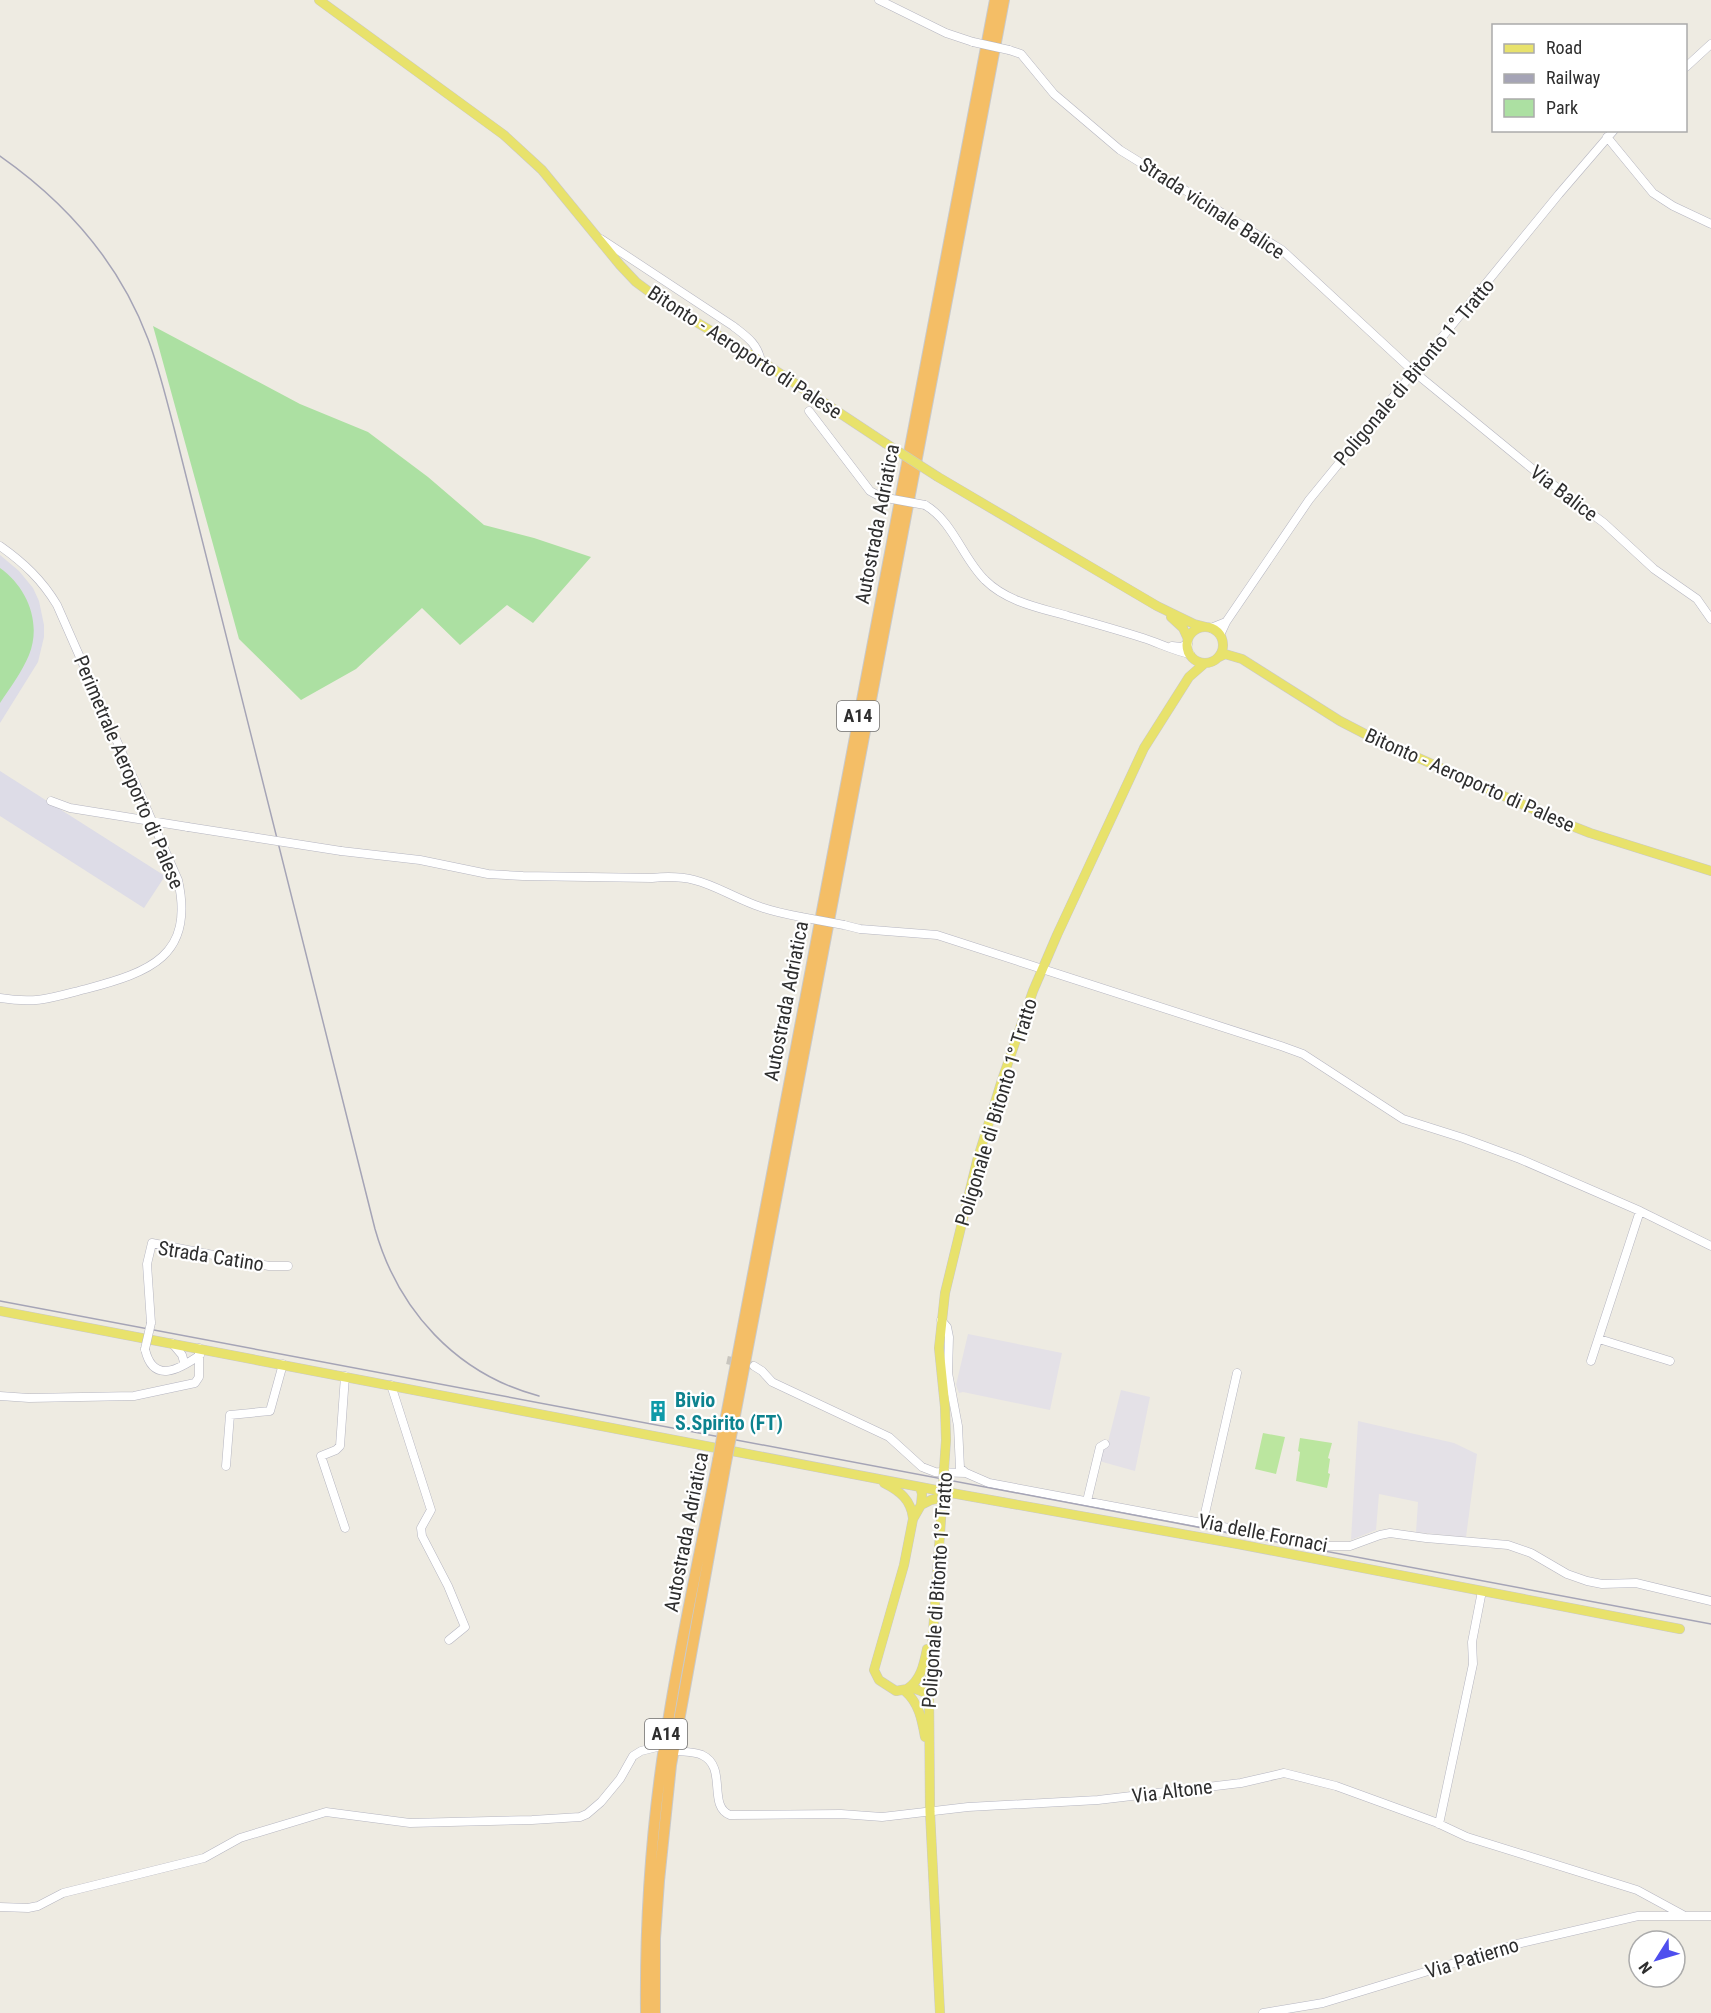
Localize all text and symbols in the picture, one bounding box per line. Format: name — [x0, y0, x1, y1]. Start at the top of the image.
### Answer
legend — [1492, 24, 1687, 132]
text: Road — [1546, 37, 1582, 58]
text: Railway — [1546, 67, 1601, 88]
text: Park — [1546, 97, 1578, 118]
street label: Strada vicinale Balice — [1135, 152, 1289, 264]
street label: Poligonale di Bitonto 1° Tratto — [1329, 274, 1499, 470]
street label: Bitonto - Aeroporto di Palese — [643, 280, 847, 424]
street label: Autostrada Adriatica — [850, 442, 904, 606]
street label: Via Balice — [1526, 460, 1602, 526]
street label: Perimetrale Aeroporto di Palese — [69, 652, 189, 892]
road number: A14 — [837, 701, 879, 731]
street label: Bitonto - Aeroporto di Palese — [1362, 723, 1578, 837]
street label: Autostrada Adriatica — [759, 919, 813, 1083]
street label: Poligonale di Bitonto 1° Tratto — [950, 995, 1042, 1229]
street label: Strada Catino — [156, 1236, 266, 1276]
place label: Bivio S.Spirito (FT) — [675, 1388, 783, 1435]
building icon: Bivio S.Spirito (FT) — [646, 1399, 670, 1423]
street label: Autostrada Adriatica — [659, 1450, 713, 1614]
street label: Poligonale di Bitonto 1° Tratto — [917, 1471, 957, 1709]
street label: Via delle Fornaci — [1196, 1509, 1330, 1557]
road number: A14 — [645, 1719, 687, 1749]
street label: Via Altone — [1130, 1774, 1214, 1808]
north arrow — [1627, 1929, 1687, 1989]
street label: Via Patierno — [1422, 1932, 1522, 1984]
text: N — [1635, 1958, 1656, 1977]

